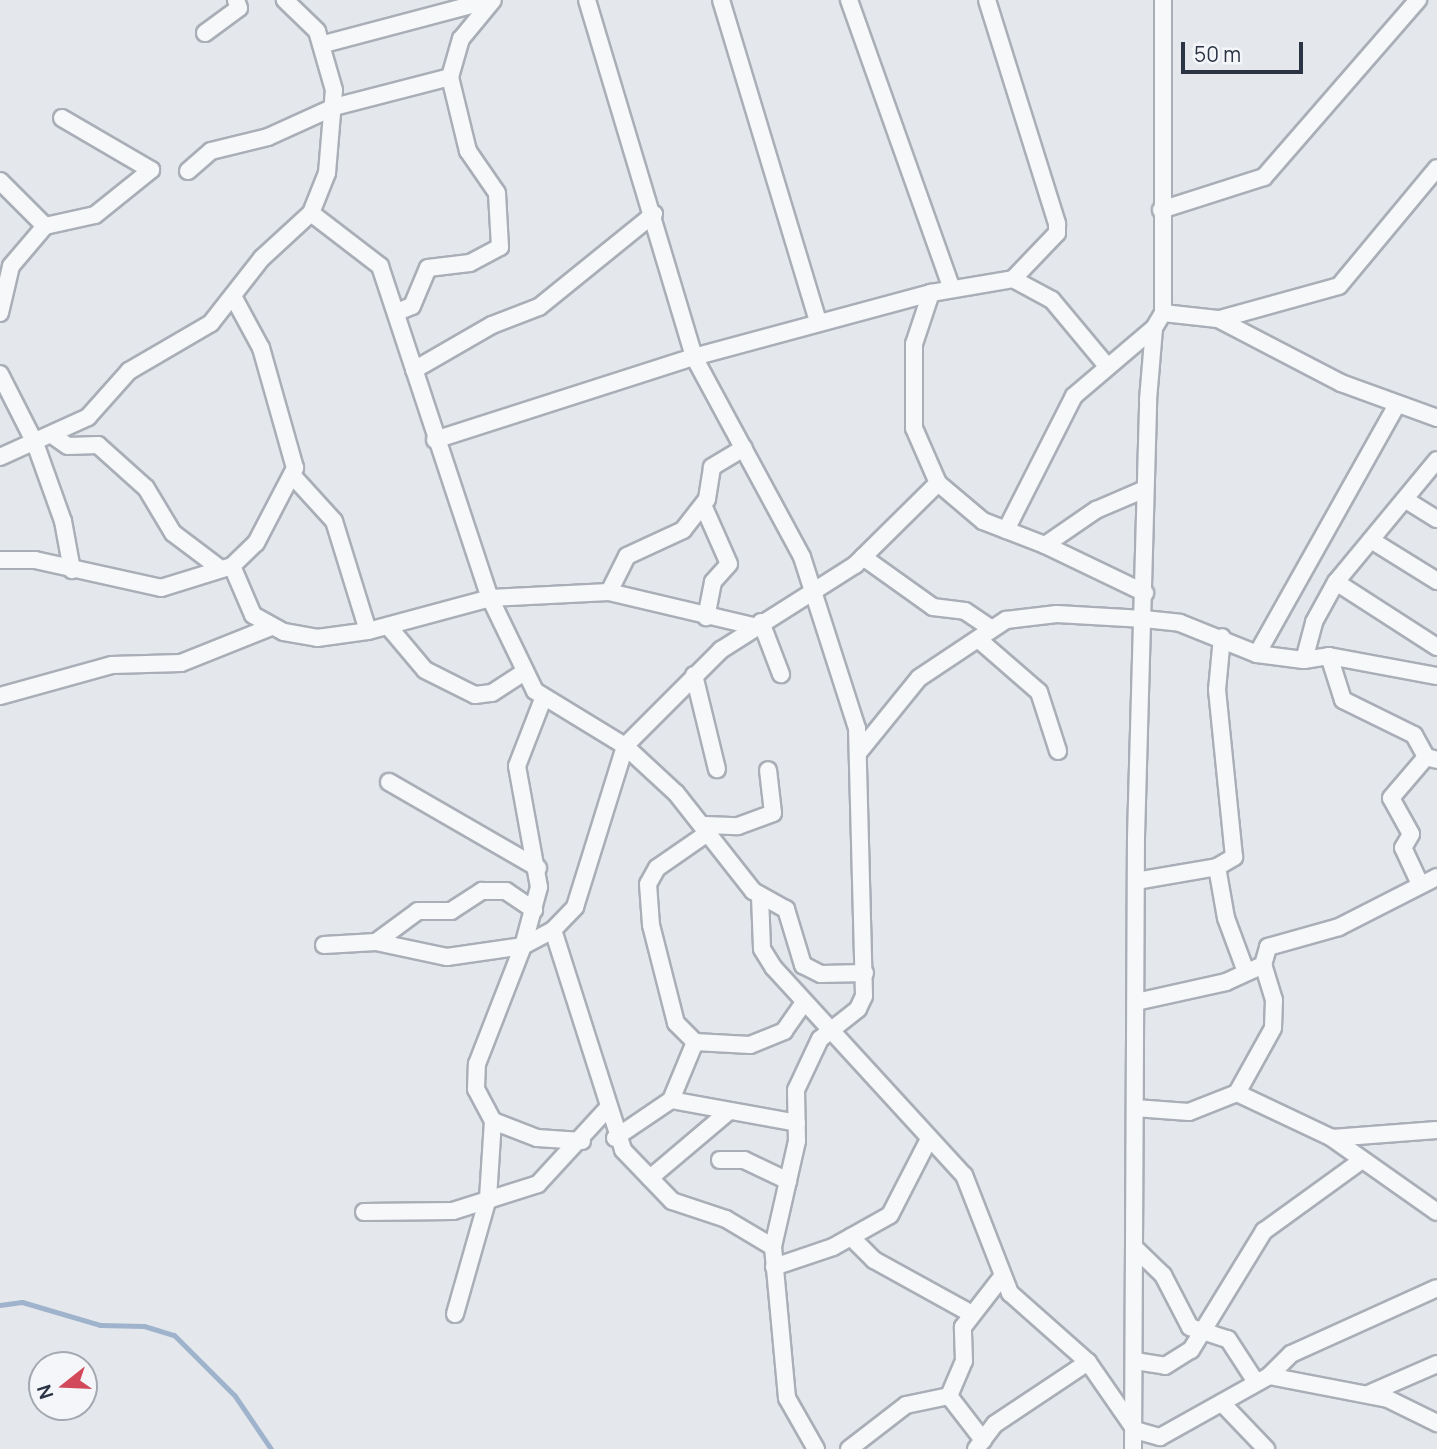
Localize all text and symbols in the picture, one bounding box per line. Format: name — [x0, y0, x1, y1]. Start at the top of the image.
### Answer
scale bar — [1185, 28, 1308, 72]
text: 50 m — [1194, 40, 1241, 68]
north arrow — [28, 1351, 98, 1421]
text: N — [30, 1381, 59, 1402]

